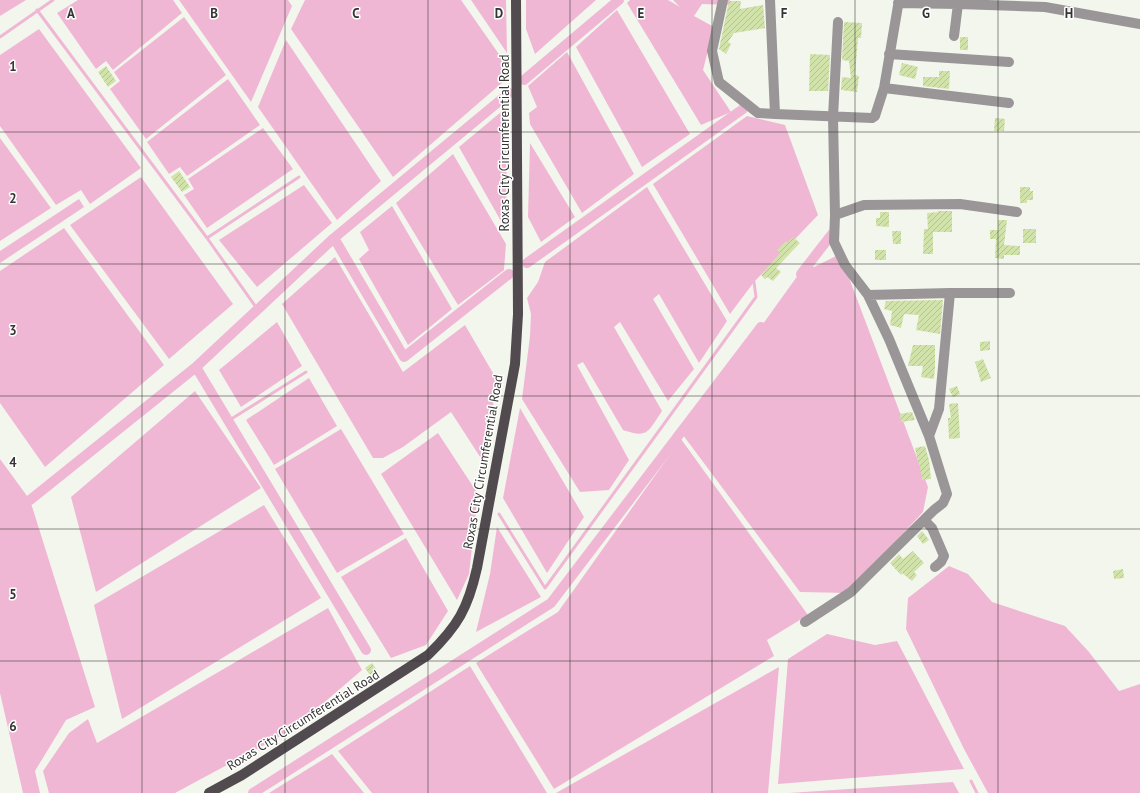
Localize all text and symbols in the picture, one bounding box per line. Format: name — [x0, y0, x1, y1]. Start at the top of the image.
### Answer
text: A — [67, 5, 75, 22]
text: B — [210, 5, 218, 22]
text: C — [352, 5, 360, 22]
text: D — [495, 5, 503, 22]
text: E — [638, 5, 645, 22]
text: F — [781, 5, 788, 22]
text: G — [922, 5, 930, 22]
text: H — [1065, 5, 1073, 22]
street label: Roxas City Circumferential Road — [496, 55, 513, 231]
text: 1 — [9, 58, 17, 75]
text: 2 — [9, 190, 17, 207]
text: 3 — [9, 322, 17, 339]
street label: Roxas City Circumferential Road — [459, 373, 507, 551]
text: 4 — [9, 454, 17, 471]
text: 5 — [9, 586, 17, 603]
street label: Roxas City Circumferential Road — [224, 666, 382, 774]
text: 6 — [9, 718, 17, 735]

